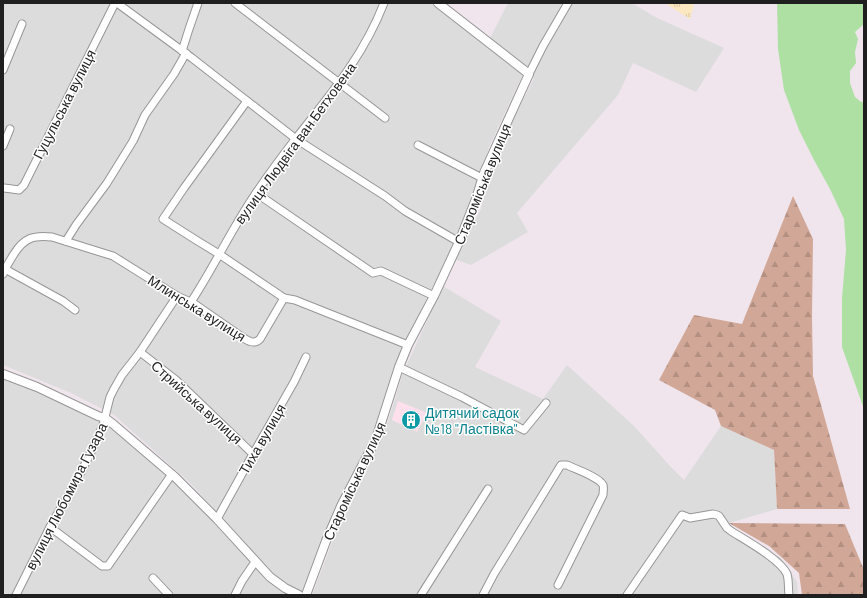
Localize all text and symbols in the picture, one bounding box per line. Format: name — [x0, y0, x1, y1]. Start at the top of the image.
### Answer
street label: Гуцульська вулиця — [29, 46, 99, 162]
street label: вулиця Людвіга ван Бетховена — [231, 59, 359, 227]
street label: Староміська вулиця — [450, 121, 514, 247]
street label: Млинська вулиця — [145, 271, 249, 345]
street label: Стрийська вулиця — [148, 357, 246, 447]
street label: Тиха вулиця — [235, 401, 289, 477]
place label: Дитячий садок №18 "Ластівка" — [425, 404, 520, 437]
building icon: Дитячий садок №18 "Ластівка" — [400, 409, 422, 431]
street label: вулиця Любомира Гузара — [21, 419, 111, 572]
street label: Староміська вулиця — [319, 419, 389, 543]

